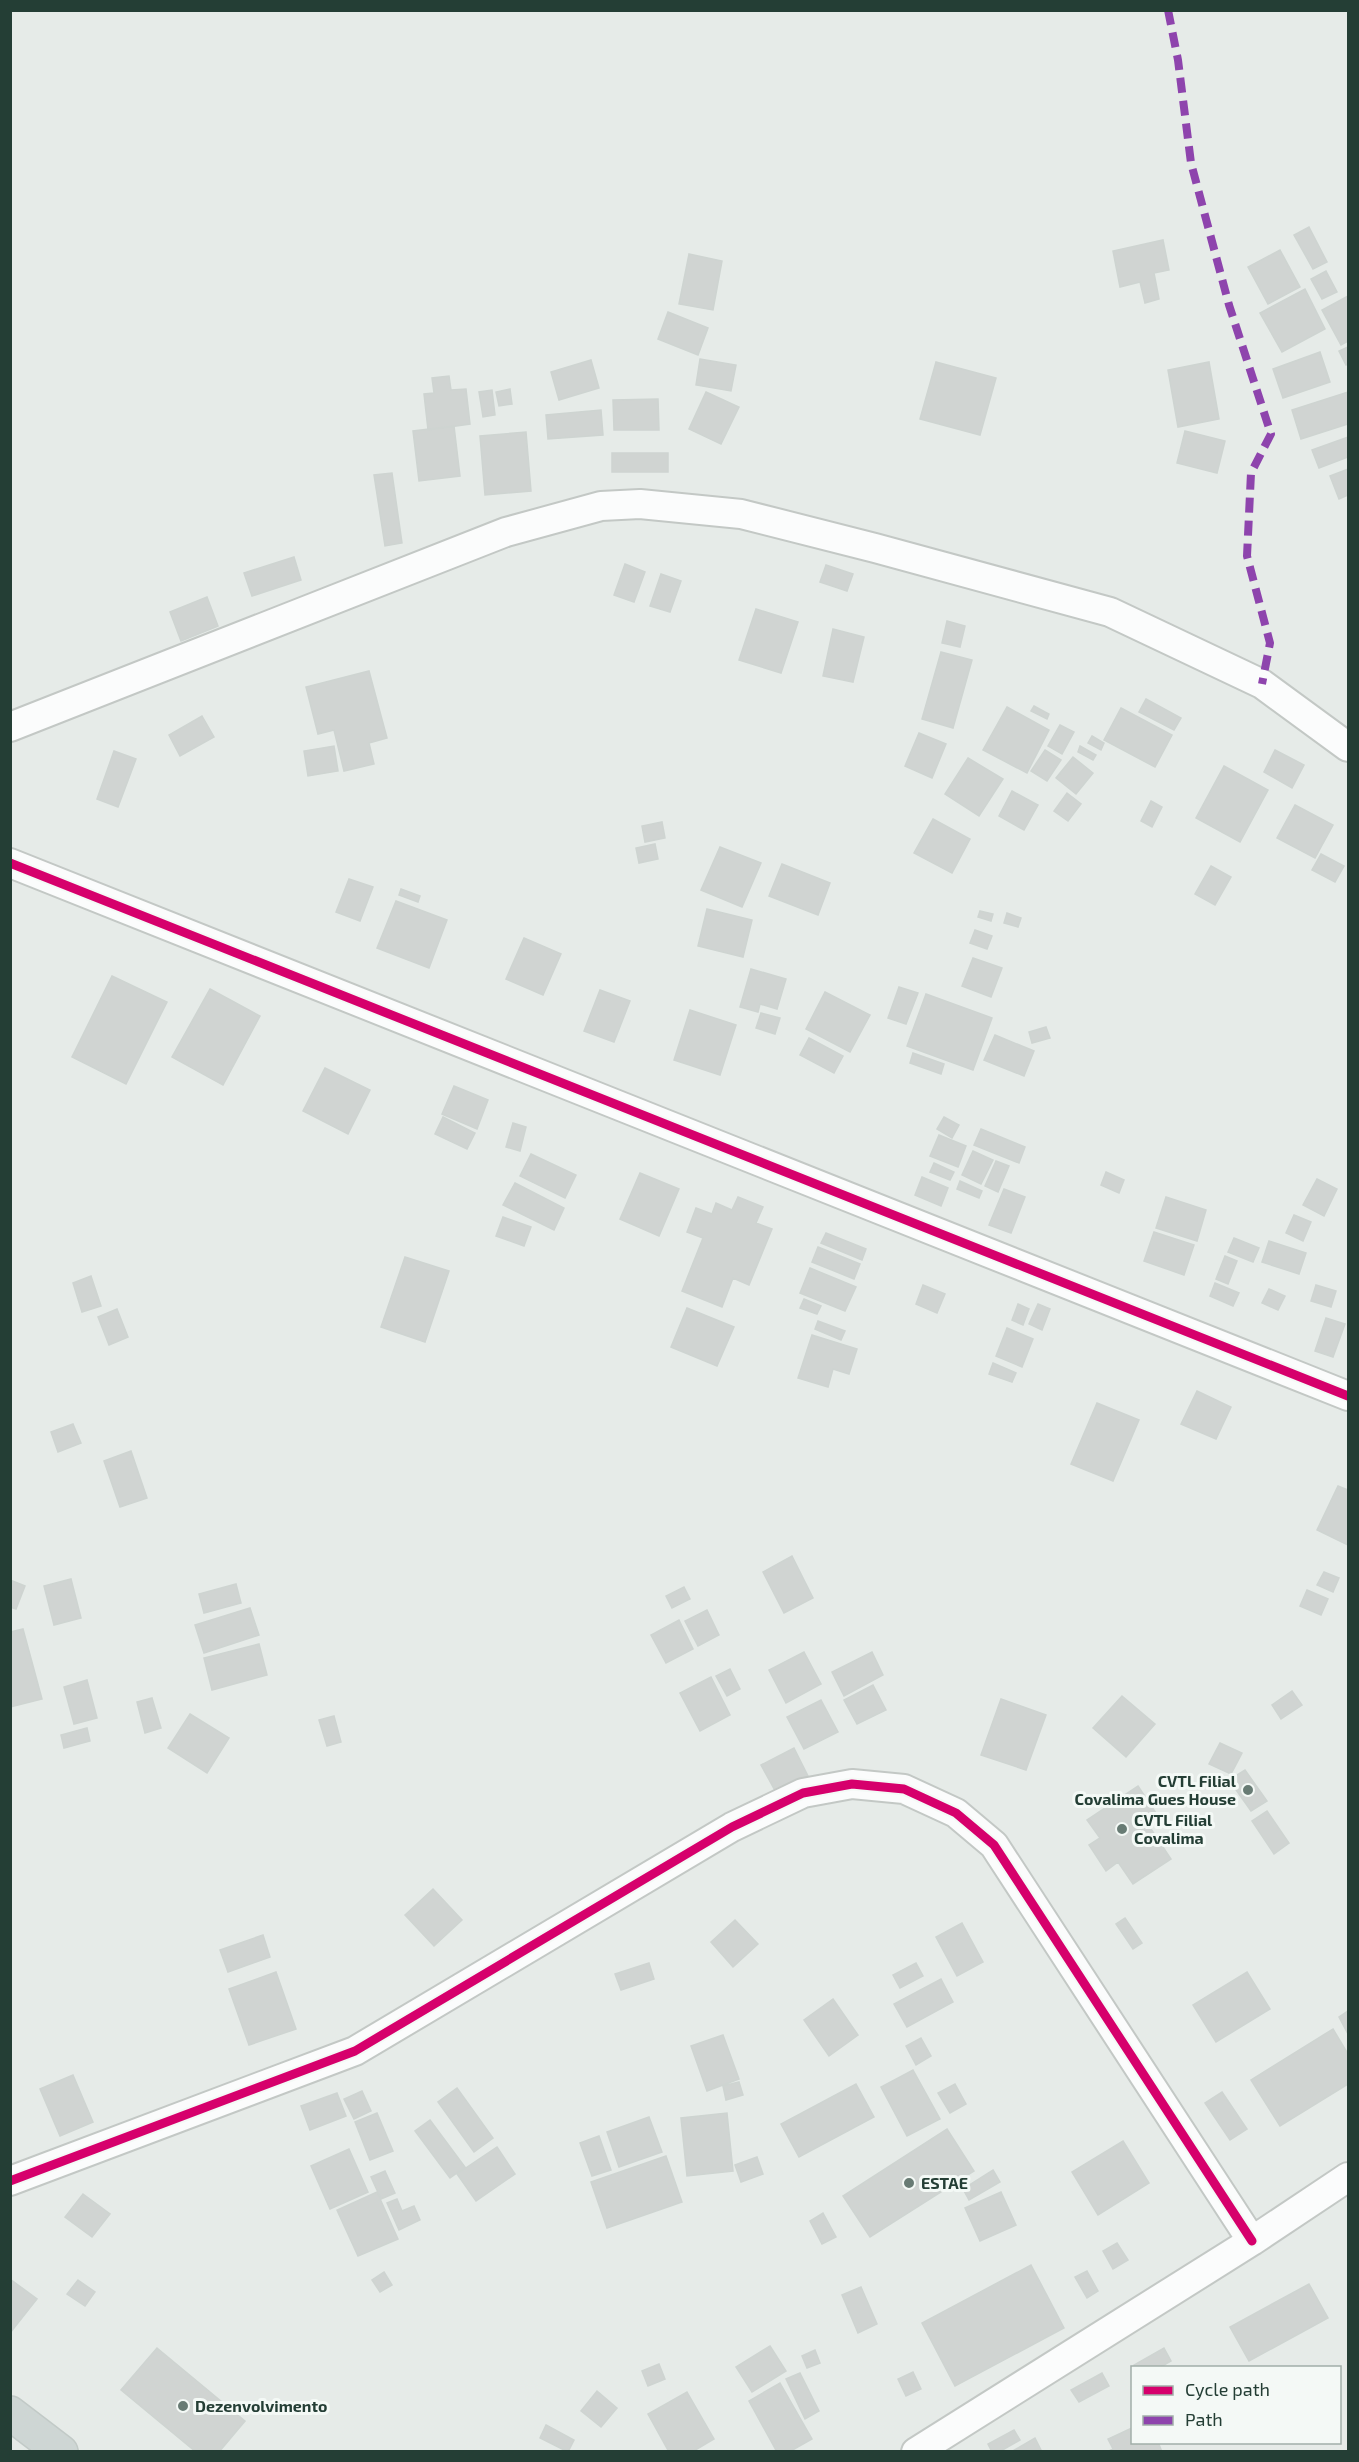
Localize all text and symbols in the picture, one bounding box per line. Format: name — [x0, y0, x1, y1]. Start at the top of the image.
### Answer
place label: CVTL Filial Covalima Gues House — [1075, 1771, 1237, 1808]
marker: CVTL Filial Covalima Gues House — [1241, 1783, 1255, 1797]
place label: CVTL Filial Covalima — [1134, 1810, 1213, 1847]
marker: CVTL Filial Covalima — [1115, 1822, 1129, 1836]
place label: ESTAE — [921, 2173, 968, 2192]
marker: ESTAE — [902, 2176, 916, 2190]
legend — [1131, 2366, 1341, 2444]
text: Cycle path — [1185, 2378, 1270, 2400]
place label: Dezenvolvimento — [195, 2396, 327, 2415]
marker: Dezenvolvimento — [176, 2399, 190, 2413]
text: Path — [1185, 2408, 1223, 2430]

